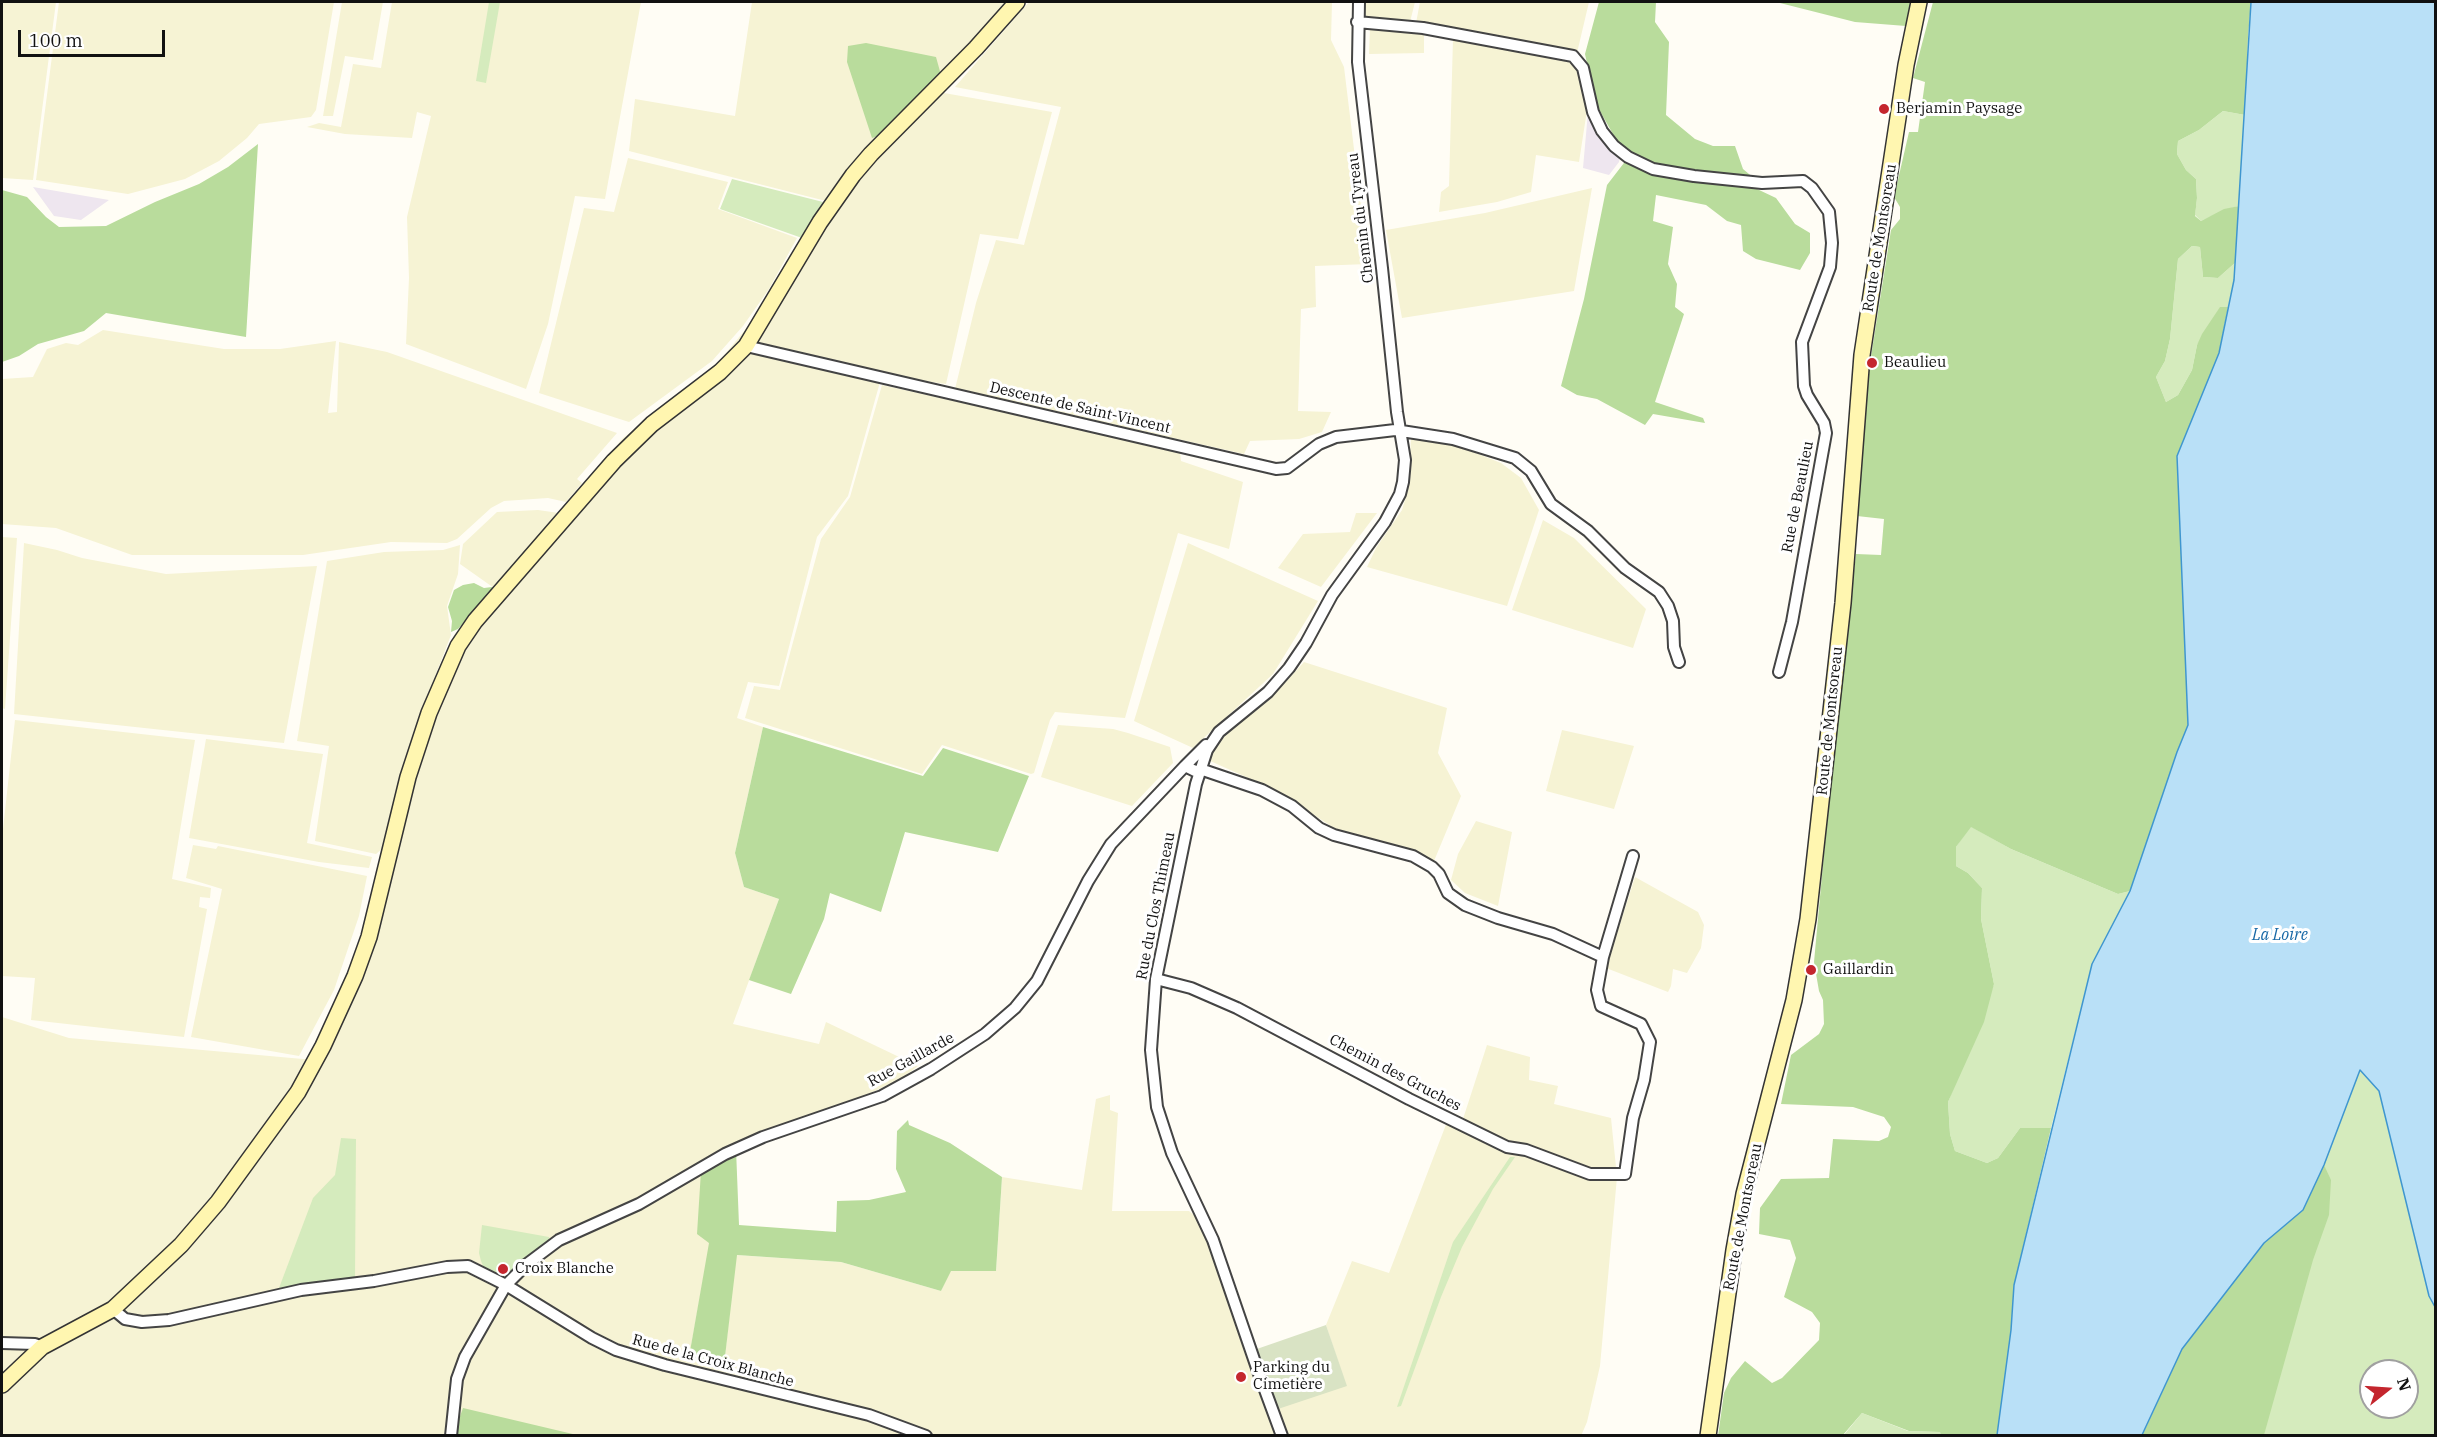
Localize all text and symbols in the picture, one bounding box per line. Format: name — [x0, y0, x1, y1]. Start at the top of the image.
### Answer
scale bar — [21, 18, 168, 56]
text: 100 m — [29, 29, 83, 52]
place label: Berjamin Paysage — [1896, 100, 2022, 118]
marker: Berjamin Paysage — [1877, 102, 1891, 116]
street label: Chemin du Tyreau — [1344, 152, 1378, 284]
street label: Route de Montsoreau — [1859, 163, 1901, 313]
place label: Beaulieu — [1884, 354, 1946, 372]
marker: Beaulieu — [1865, 356, 1879, 370]
street label: Descente de Saint-Vincent — [988, 378, 1172, 438]
street label: Rue de Beaulieu — [1778, 440, 1818, 554]
street label: Route de Montsoreau — [1813, 646, 1847, 796]
street label: Rue du Clos Thimeau — [1133, 831, 1179, 981]
water label: La Loire — [2252, 925, 2308, 945]
place label: Gaillardin — [1823, 961, 1894, 979]
marker: Gaillardin — [1804, 963, 1818, 977]
street label: Rue Gaillarde — [865, 1029, 957, 1091]
street label: Chemin des Gruches — [1326, 1031, 1464, 1115]
street label: Route de Montsoreau — [1720, 1142, 1766, 1292]
place label: Croix Blanche — [515, 1260, 614, 1278]
marker: Croix Blanche — [496, 1262, 510, 1276]
street label: Rue de la Croix Blanche — [630, 1331, 796, 1391]
place label: Parking du Cimetière — [1253, 1359, 1330, 1394]
north arrow — [2359, 1359, 2419, 1419]
marker: Parking du Cimetière — [1234, 1370, 1248, 1384]
text: N — [2393, 1375, 2416, 1393]

